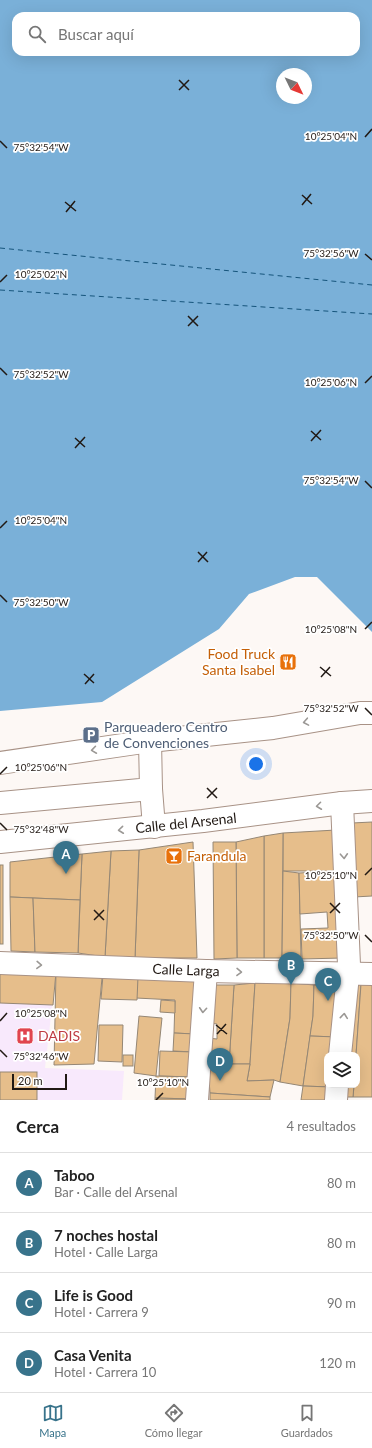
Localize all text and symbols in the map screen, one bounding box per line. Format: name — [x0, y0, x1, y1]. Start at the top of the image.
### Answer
search box — [12, 12, 360, 56]
icon: search — [26, 23, 48, 45]
text: Buscar aquí — [58, 25, 134, 43]
north arrow — [276, 68, 312, 104]
text: 10°25'04"N — [305, 130, 357, 142]
text: 75°32'54"W — [13, 141, 69, 153]
text: 75°32'56"W — [303, 247, 359, 259]
text: 10°25'02"N — [15, 268, 67, 280]
text: 75°32'52"W — [13, 368, 69, 380]
text: 10°25'06"N — [305, 376, 357, 388]
text: 75°32'54"W — [303, 474, 359, 486]
text: 10°25'04"N — [15, 514, 67, 526]
text: 75°32'50"W — [13, 596, 69, 608]
text: 10°25'08"N — [305, 623, 357, 635]
place label: Food Truck Santa Isabel — [202, 645, 276, 678]
restaurant icon: Food Truck Santa Isabel — [278, 652, 298, 672]
text: 75°32'52"W — [303, 702, 359, 714]
one-way arrow — [303, 717, 309, 726]
place label: Parqueadero Centro de Convenciones — [104, 718, 228, 751]
parking icon: Parqueadero Centro de Convenciones — [81, 725, 101, 745]
one-way arrow — [91, 745, 97, 754]
your location — [246, 754, 266, 774]
text: 10°25'06"N — [15, 761, 67, 773]
one-way arrow — [316, 801, 322, 810]
street label: Calle del Arsenal — [135, 809, 237, 836]
text: 75°32'48"W — [13, 823, 69, 835]
one-way arrow — [118, 825, 124, 834]
pin: A — [53, 841, 79, 874]
bar icon: Farandula — [164, 846, 184, 866]
place label: Farandula — [187, 847, 247, 864]
one-way arrow — [340, 853, 348, 859]
text: 10°25'10"N — [305, 869, 357, 881]
text: 75°32'50"W — [303, 929, 359, 941]
pin: B — [278, 952, 304, 985]
one-way arrow — [36, 960, 42, 969]
street label: Calle Larga — [152, 960, 220, 979]
one-way arrow — [236, 968, 242, 976]
pin: C — [315, 968, 341, 1001]
text: 10°25'08"N — [15, 1007, 67, 1019]
one-way arrow — [199, 1007, 208, 1013]
one-way arrow — [340, 1013, 349, 1019]
hospital icon: DADIS — [15, 1026, 35, 1046]
place label: DADIS — [38, 1027, 80, 1044]
pin: D — [207, 1048, 233, 1081]
text: 75°32'46"W — [13, 1050, 69, 1062]
map controls — [324, 1052, 360, 1088]
button: layers — [324, 1052, 360, 1088]
scale bar — [12, 1072, 67, 1091]
text: 20 m — [18, 1074, 43, 1087]
text: 10°25'10"N — [137, 1076, 189, 1088]
text: Cerca — [16, 1116, 59, 1137]
text: 4 resultados — [286, 1118, 356, 1134]
text: Taboo — [54, 1166, 95, 1184]
text: A — [24, 1175, 34, 1191]
text: 80 m — [327, 1175, 356, 1191]
text: Bar · Calle del Arsenal — [54, 1184, 178, 1200]
text: 7 noches hostal — [54, 1226, 158, 1244]
text: B — [25, 1235, 33, 1251]
text: 80 m — [327, 1235, 356, 1251]
text: Hotel · Calle Larga — [54, 1244, 158, 1260]
text: Life is Good — [54, 1286, 133, 1304]
text: C — [25, 1295, 33, 1311]
text: 90 m — [327, 1295, 356, 1311]
text: Hotel · Carrera 9 — [54, 1304, 149, 1320]
text: Casa Venita — [54, 1346, 132, 1364]
text: D — [24, 1355, 34, 1371]
text: 120 m — [319, 1355, 356, 1371]
text: Hotel · Carrera 10 — [54, 1364, 156, 1380]
tab: Mapa — [39, 1402, 66, 1439]
tab: Cómo llegar — [145, 1402, 202, 1439]
tab: Guardados — [281, 1402, 333, 1439]

